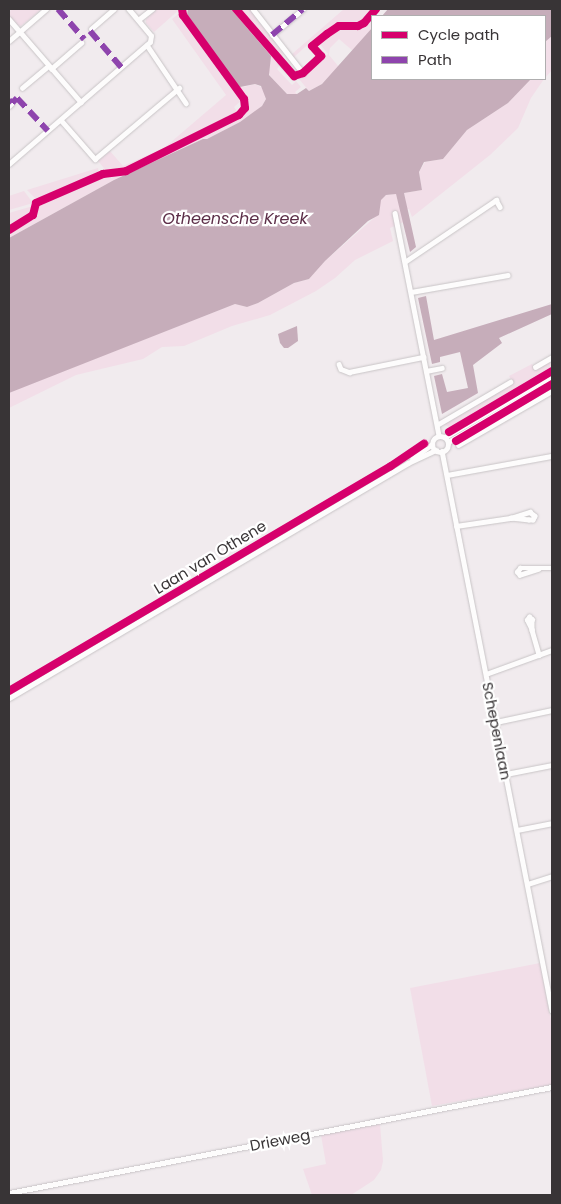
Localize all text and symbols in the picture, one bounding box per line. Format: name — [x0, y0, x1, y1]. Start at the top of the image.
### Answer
legend — [371, 15, 546, 80]
text: Cycle path — [418, 24, 499, 45]
text: Path — [418, 49, 452, 70]
water label: Otheensche Kreek — [162, 209, 308, 229]
street label: Laan van Othene — [151, 516, 269, 598]
street label: Schepenlaan — [479, 680, 515, 782]
street label: Drieweg — [248, 1125, 312, 1155]

